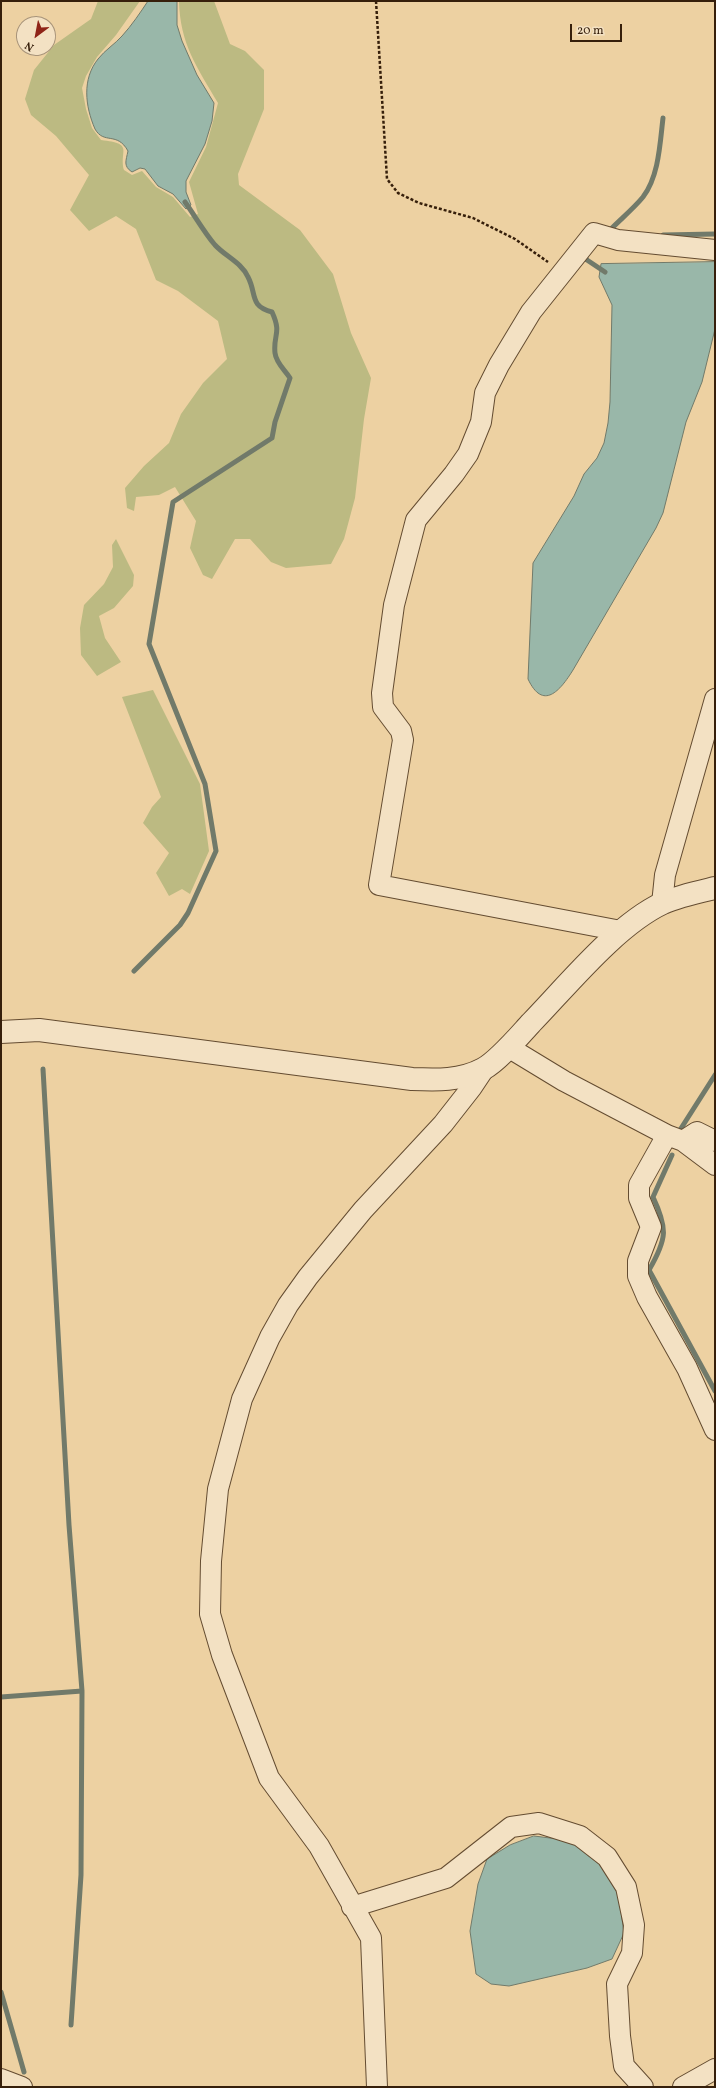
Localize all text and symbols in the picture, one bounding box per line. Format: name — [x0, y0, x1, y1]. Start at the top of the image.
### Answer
north arrow — [16, 16, 56, 56]
scale bar — [572, 16, 624, 42]
text: 20 m — [577, 23, 604, 39]
text: N — [23, 37, 37, 54]

